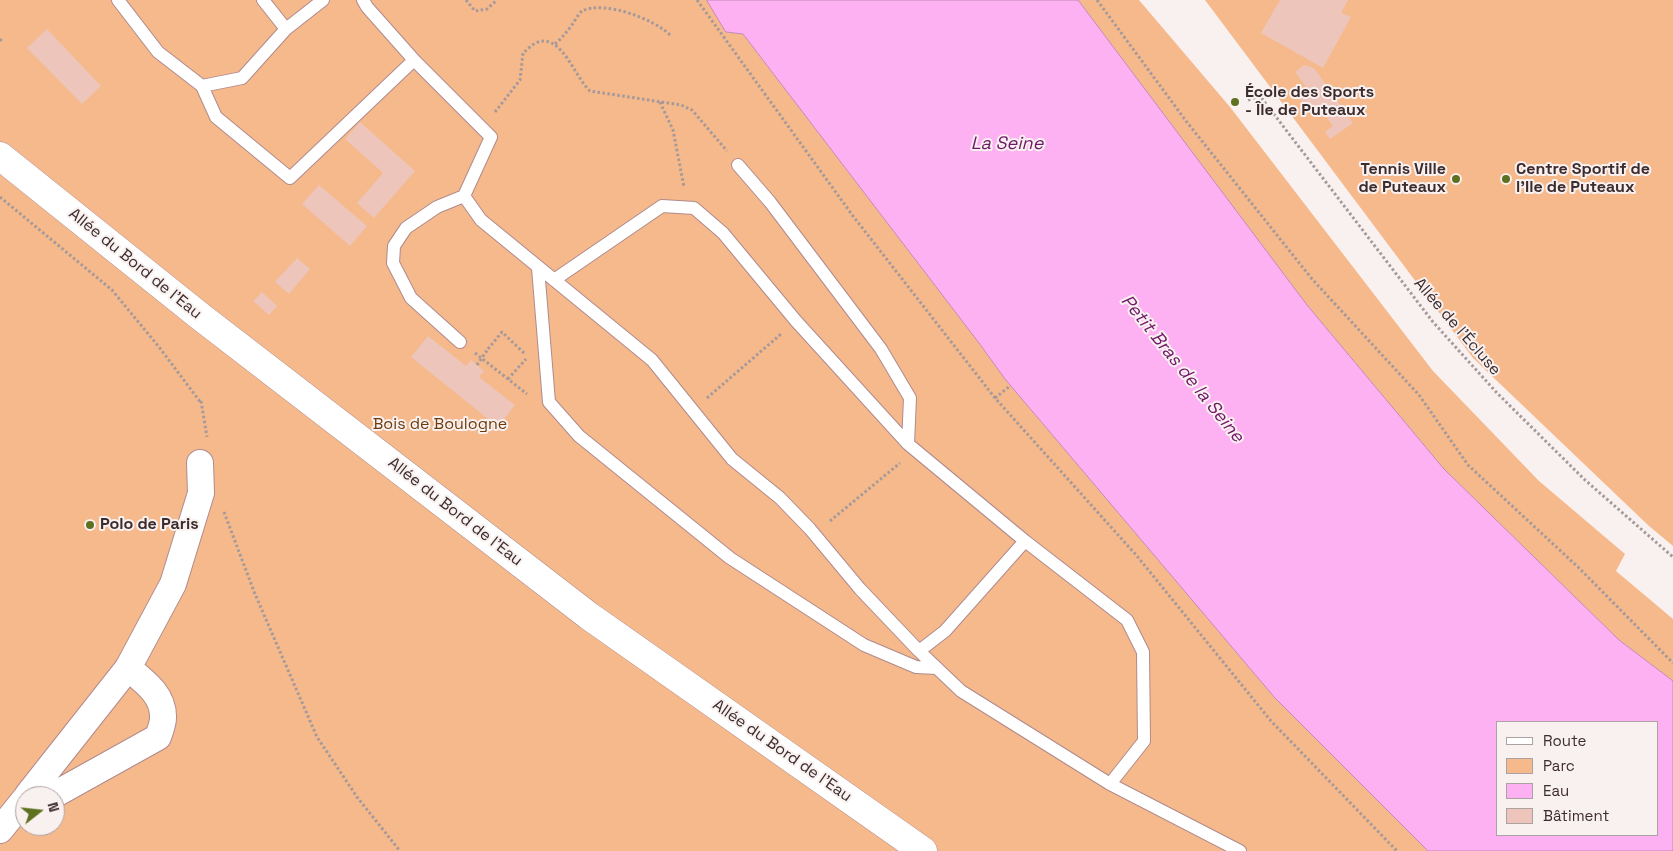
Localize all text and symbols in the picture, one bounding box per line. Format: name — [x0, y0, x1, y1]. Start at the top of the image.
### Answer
place label: École des Sports - Île de Puteaux — [1245, 83, 1374, 121]
marker: École des Sports - Île de Puteaux — [1229, 96, 1241, 108]
water label: La Seine — [971, 133, 1043, 155]
place label: Tennis Ville de Puteaux — [1358, 160, 1446, 198]
place label: Centre Sportif de l'Ile de Puteaux — [1516, 160, 1650, 198]
marker: Tennis Ville de Puteaux — [1450, 173, 1462, 185]
marker: Centre Sportif de l'Ile de Puteaux — [1500, 173, 1512, 185]
street label: Allée du Bord de l'Eau — [65, 204, 205, 324]
street label: Allée de l'Écluse — [1409, 274, 1505, 380]
water label: Petit Bras de la Seine — [1116, 291, 1248, 447]
park label: Bois de Boulogne — [373, 415, 507, 435]
street label: Allée du Bord de l'Eau — [384, 454, 526, 570]
place label: Polo de Paris — [100, 515, 199, 535]
marker: Polo de Paris — [84, 519, 96, 531]
street label: Allée du Bord de l'Eau — [709, 696, 855, 806]
legend — [1496, 721, 1658, 836]
text: Route — [1543, 731, 1586, 750]
text: Parc — [1543, 756, 1575, 775]
text: Eau — [1543, 781, 1569, 800]
north arrow — [15, 786, 65, 836]
text: N — [44, 800, 63, 814]
text: Bâtiment — [1543, 806, 1609, 825]

